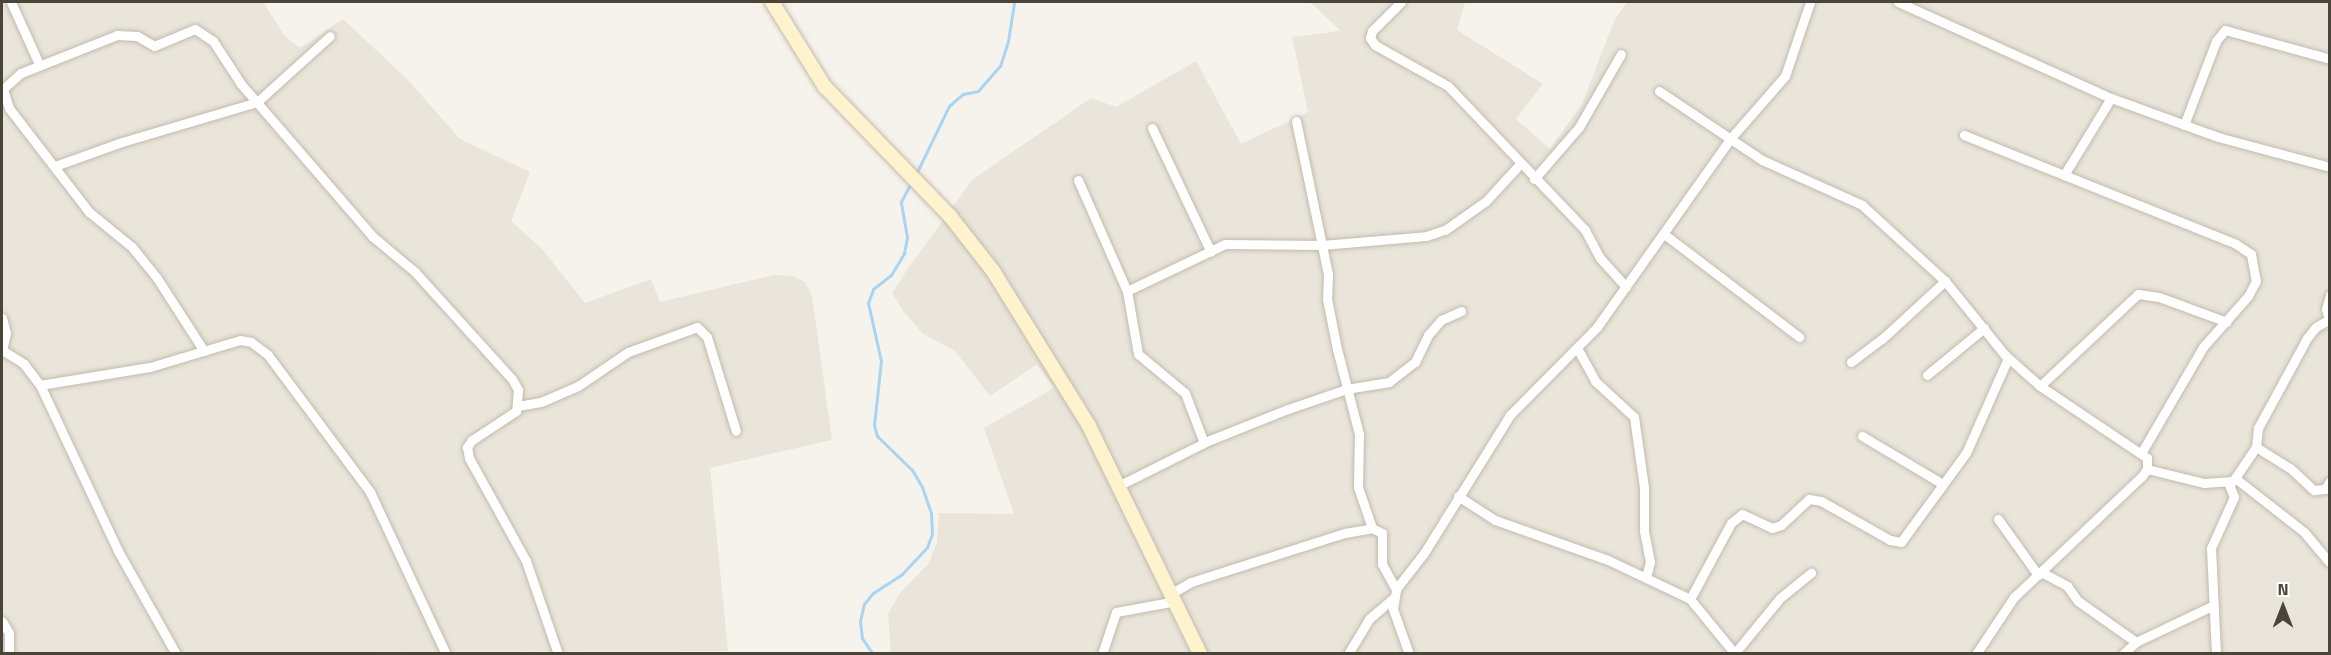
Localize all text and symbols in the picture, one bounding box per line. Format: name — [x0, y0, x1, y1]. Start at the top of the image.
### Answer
north arrow — [2253, 577, 2313, 637]
text: N — [2277, 577, 2289, 601]

